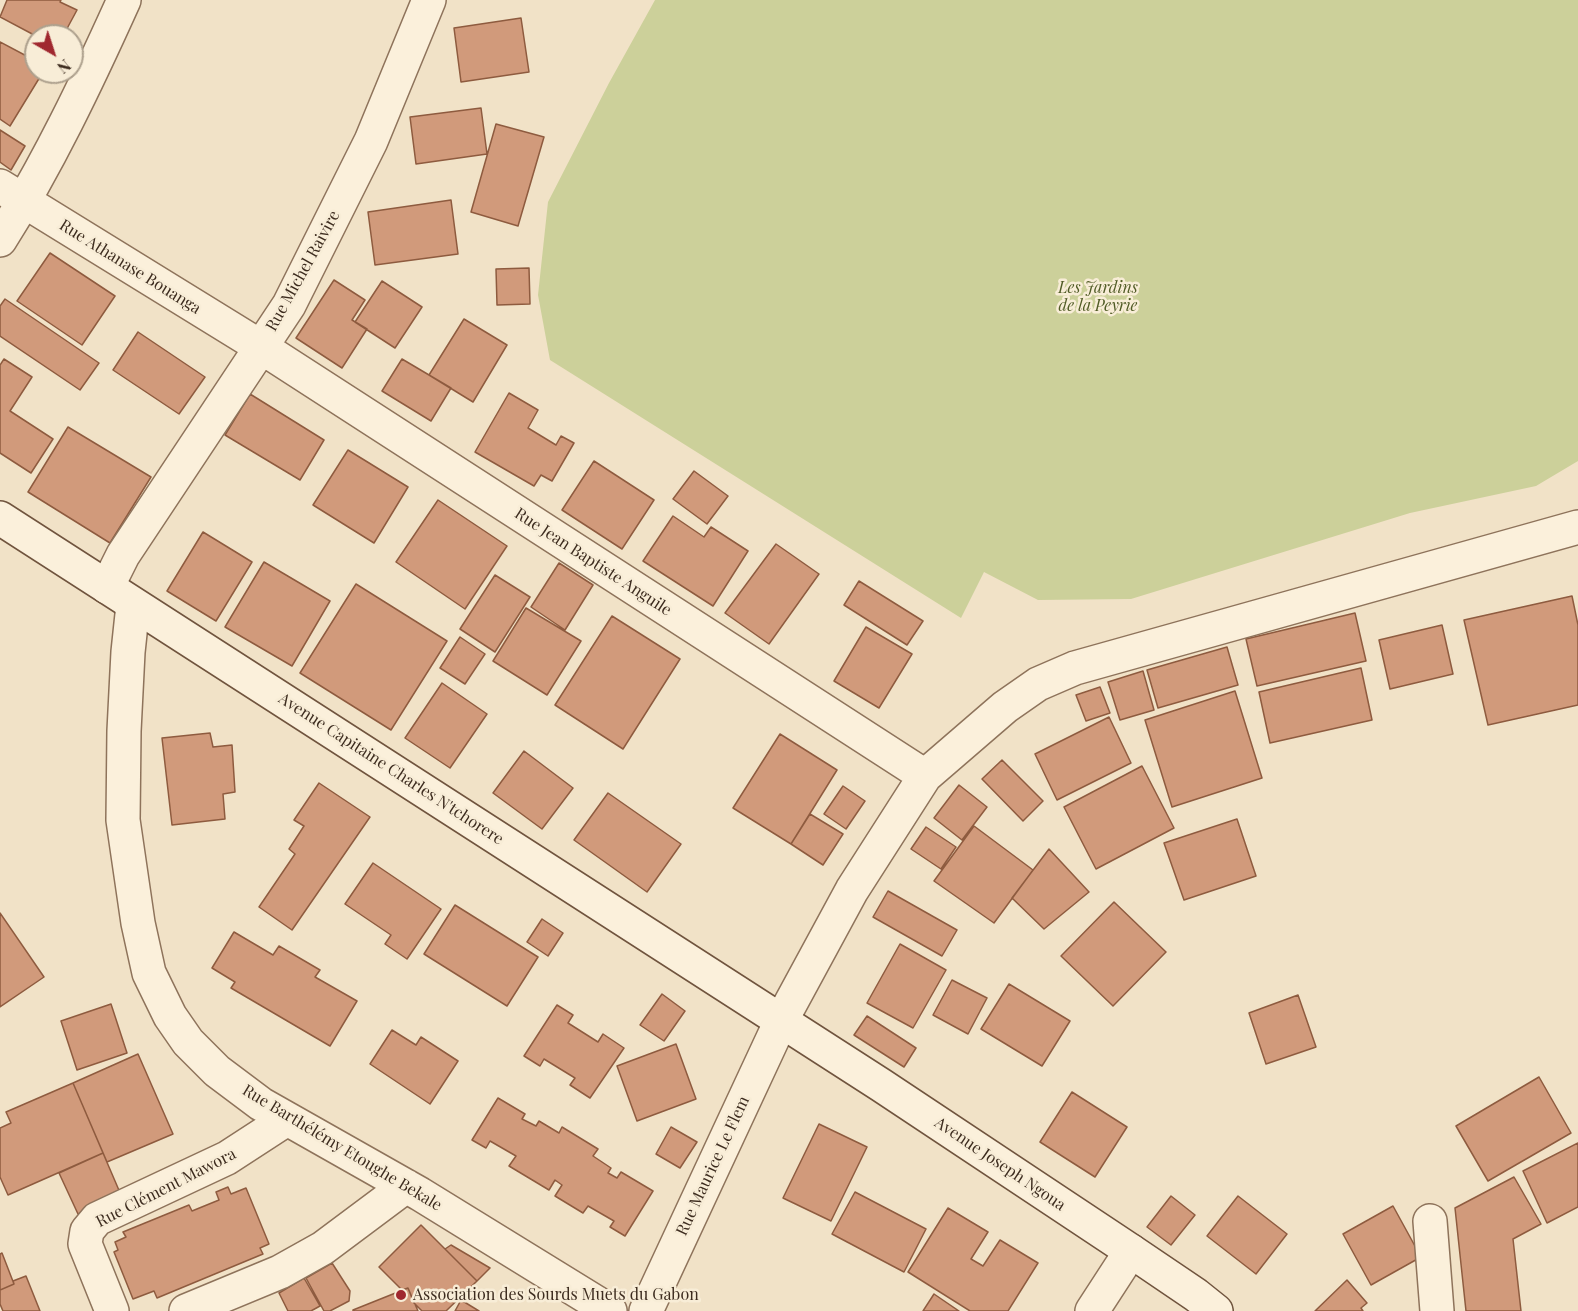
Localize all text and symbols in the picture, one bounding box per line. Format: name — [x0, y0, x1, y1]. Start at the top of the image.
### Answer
north arrow — [24, 24, 84, 84]
text: N — [53, 55, 75, 79]
street label: Rue Michel Raivire — [262, 207, 344, 335]
street label: Rue Athanase Bouanga — [56, 216, 204, 318]
park label: Les Jardins de la Peyrie — [1058, 278, 1138, 316]
street label: Rue Jean Baptiste Anguile — [511, 504, 675, 620]
street label: Avenue Capitaine Charles N'tchorere — [275, 689, 507, 849]
street label: Rue Barthélémy Etoughe Bekale — [239, 1081, 445, 1215]
street label: Rue Maurice Le Flem — [672, 1093, 754, 1239]
street label: Avenue Joseph Ngoua — [931, 1113, 1069, 1215]
street label: Rue Clément Mawora — [93, 1144, 239, 1232]
place label: Association des Sourds Muets du Gabon — [413, 1285, 699, 1305]
marker: Association des Sourds Muets du Gabon — [394, 1288, 408, 1302]

